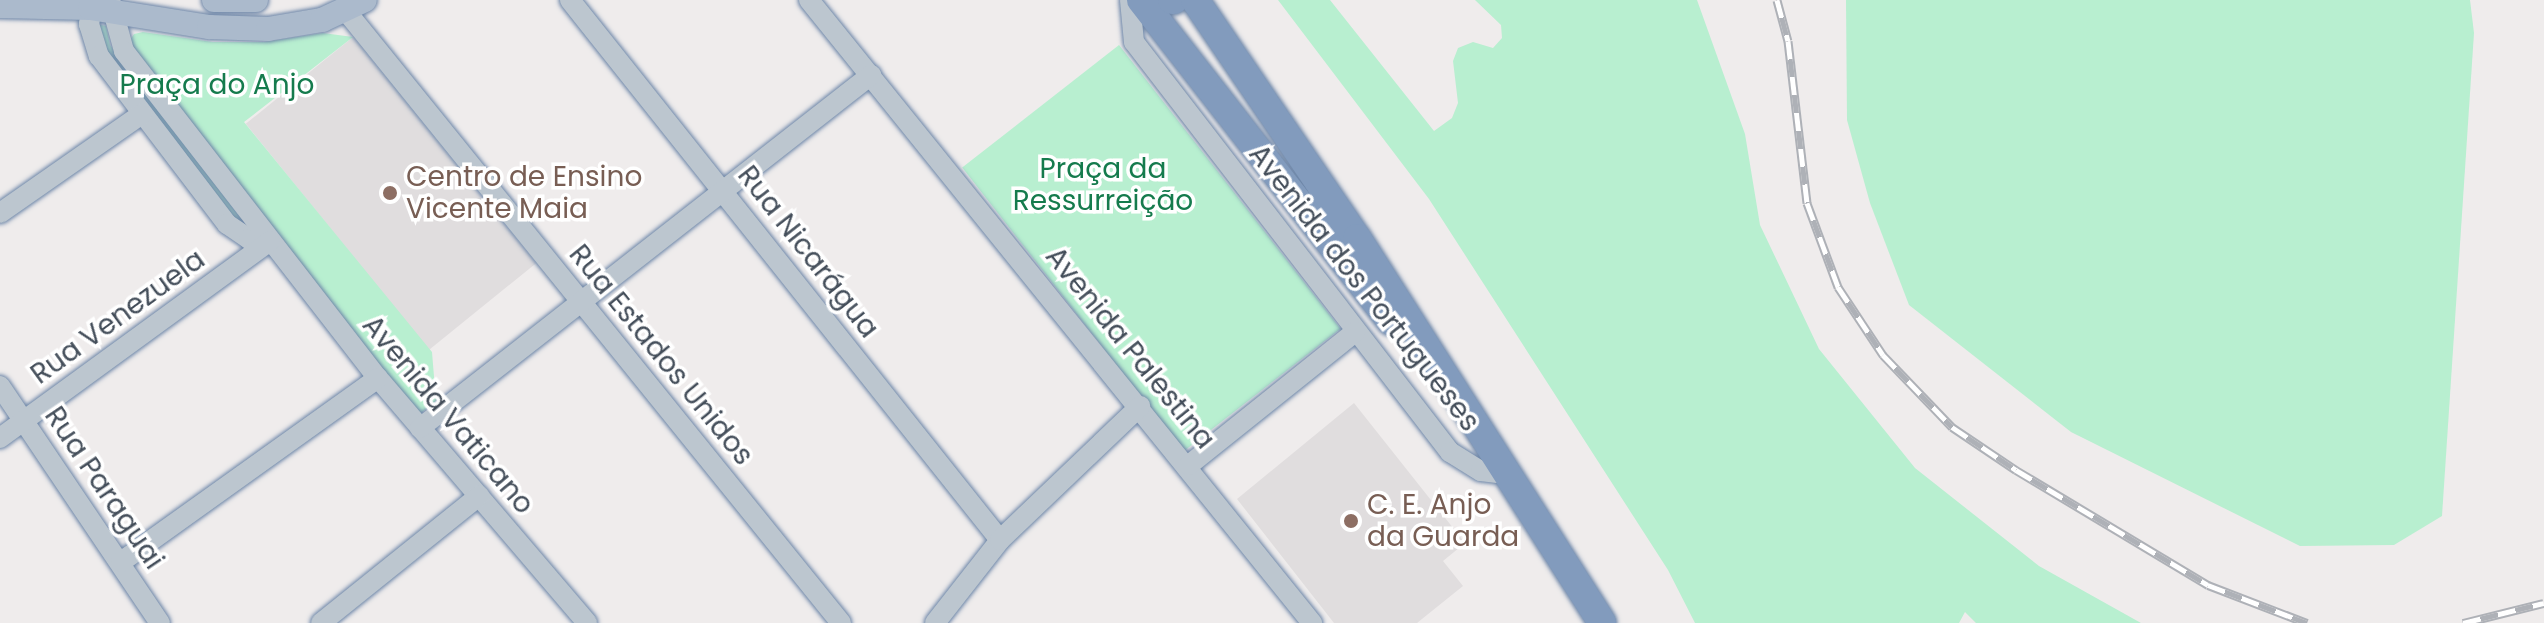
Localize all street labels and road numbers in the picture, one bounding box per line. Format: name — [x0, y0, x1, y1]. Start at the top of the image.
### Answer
street label: Avenida dos Portugueses — [1242, 138, 1486, 438]
street label: Rua Nicarágua — [730, 159, 886, 345]
street label: Rua Estados Unidos — [562, 238, 760, 472]
street label: Avenida Palestina — [1038, 240, 1222, 456]
street label: Rua Venezuela — [24, 243, 212, 391]
street label: Avenida Vaticano — [355, 309, 541, 521]
street label: Rua Paraguai — [37, 400, 171, 576]

